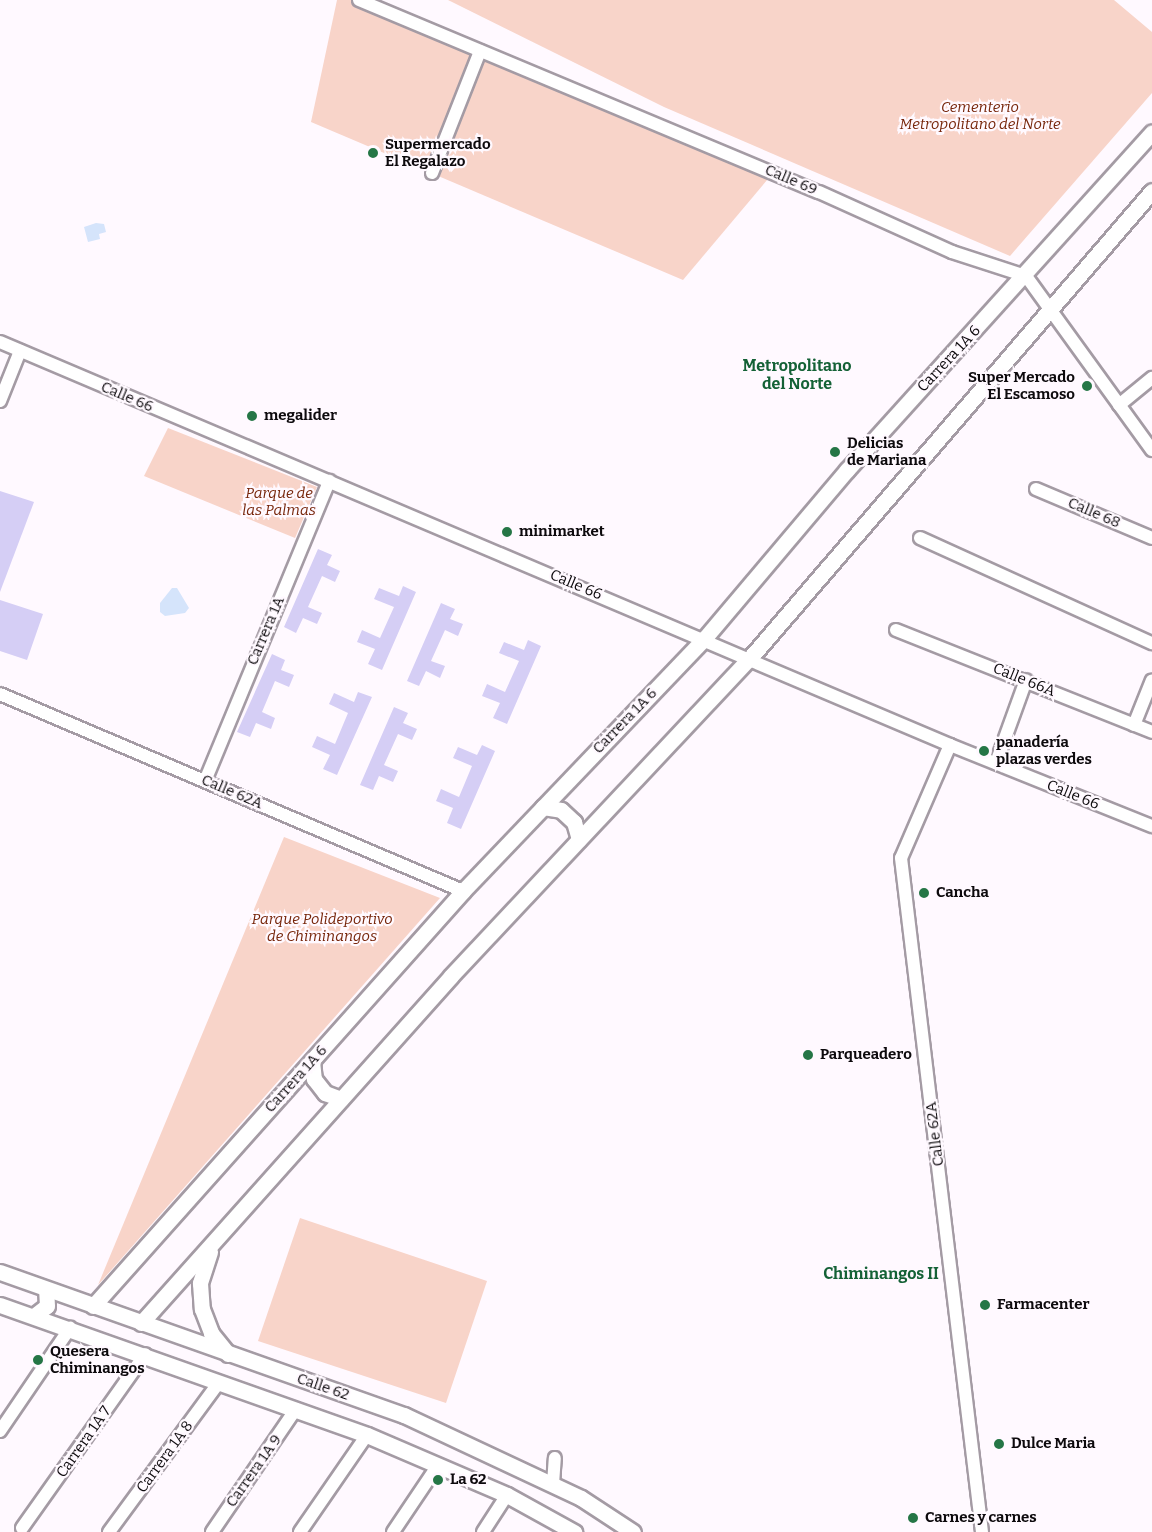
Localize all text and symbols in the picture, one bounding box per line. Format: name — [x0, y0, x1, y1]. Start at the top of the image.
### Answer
park label: Cementerio Metropolitano del Norte — [899, 98, 1061, 133]
place label: Supermercado El Regalazo — [385, 135, 491, 170]
marker: Supermercado El Regalazo — [366, 146, 380, 160]
street label: Calle 69 — [762, 161, 820, 199]
street label: Carrera 1A 6 — [914, 322, 984, 396]
district label: Metropolitano del Norte — [742, 356, 852, 394]
place label: Super Mercado El Escamoso — [968, 368, 1075, 403]
street label: Calle 66 — [98, 378, 156, 416]
marker: Super Mercado El Escamoso — [1080, 379, 1094, 393]
place label: megalider — [264, 407, 337, 425]
marker: megalider — [245, 409, 259, 423]
place label: Delicias de Mariana — [847, 434, 926, 469]
marker: Delicias de Mariana — [828, 445, 842, 459]
park label: Parque de las Palmas — [242, 484, 316, 519]
street label: Calle 68 — [1065, 494, 1123, 532]
place label: minimarket — [519, 523, 605, 541]
marker: minimarket — [500, 525, 514, 539]
street label: Calle 66 — [547, 566, 605, 604]
street label: Carrera 1A — [244, 594, 288, 668]
street label: Calle 66A — [990, 659, 1058, 701]
street label: Carrera 1A 6 — [589, 684, 661, 758]
place label: panadería plazas verdes — [996, 733, 1092, 768]
marker: panadería plazas verdes — [977, 744, 991, 758]
street label: Calle 62A — [199, 771, 265, 813]
street label: Calle 66 — [1044, 776, 1102, 814]
place label: Cancha — [936, 884, 989, 902]
marker: Cancha — [917, 886, 931, 900]
park label: Parque Polideportivo de Chiminangos — [251, 910, 393, 945]
street label: Carrera 1A 6 — [261, 1042, 331, 1116]
place label: Parqueadero — [820, 1046, 912, 1064]
marker: Parqueadero — [801, 1048, 815, 1062]
street label: Calle 62A — [922, 1101, 948, 1167]
district label: Chiminangos II — [823, 1264, 939, 1284]
place label: Farmacenter — [997, 1296, 1089, 1314]
marker: Farmacenter — [978, 1298, 992, 1312]
place label: Quesera Chiminangos — [50, 1342, 145, 1377]
marker: Quesera Chiminangos — [31, 1353, 45, 1367]
street label: Calle 62 — [294, 1370, 352, 1404]
street label: Carrera 1A 7 — [53, 1403, 115, 1481]
street label: Carrera 1A 8 — [133, 1417, 197, 1497]
street label: Carrera 1A 9 — [222, 1431, 286, 1511]
place label: Dulce Maria — [1011, 1435, 1096, 1453]
marker: Dulce Maria — [992, 1437, 1006, 1451]
place label: La 62 — [450, 1471, 487, 1489]
marker: La 62 — [431, 1473, 445, 1487]
place label: Carnes y carnes — [925, 1509, 1037, 1527]
marker: Carnes y carnes — [906, 1511, 920, 1525]

